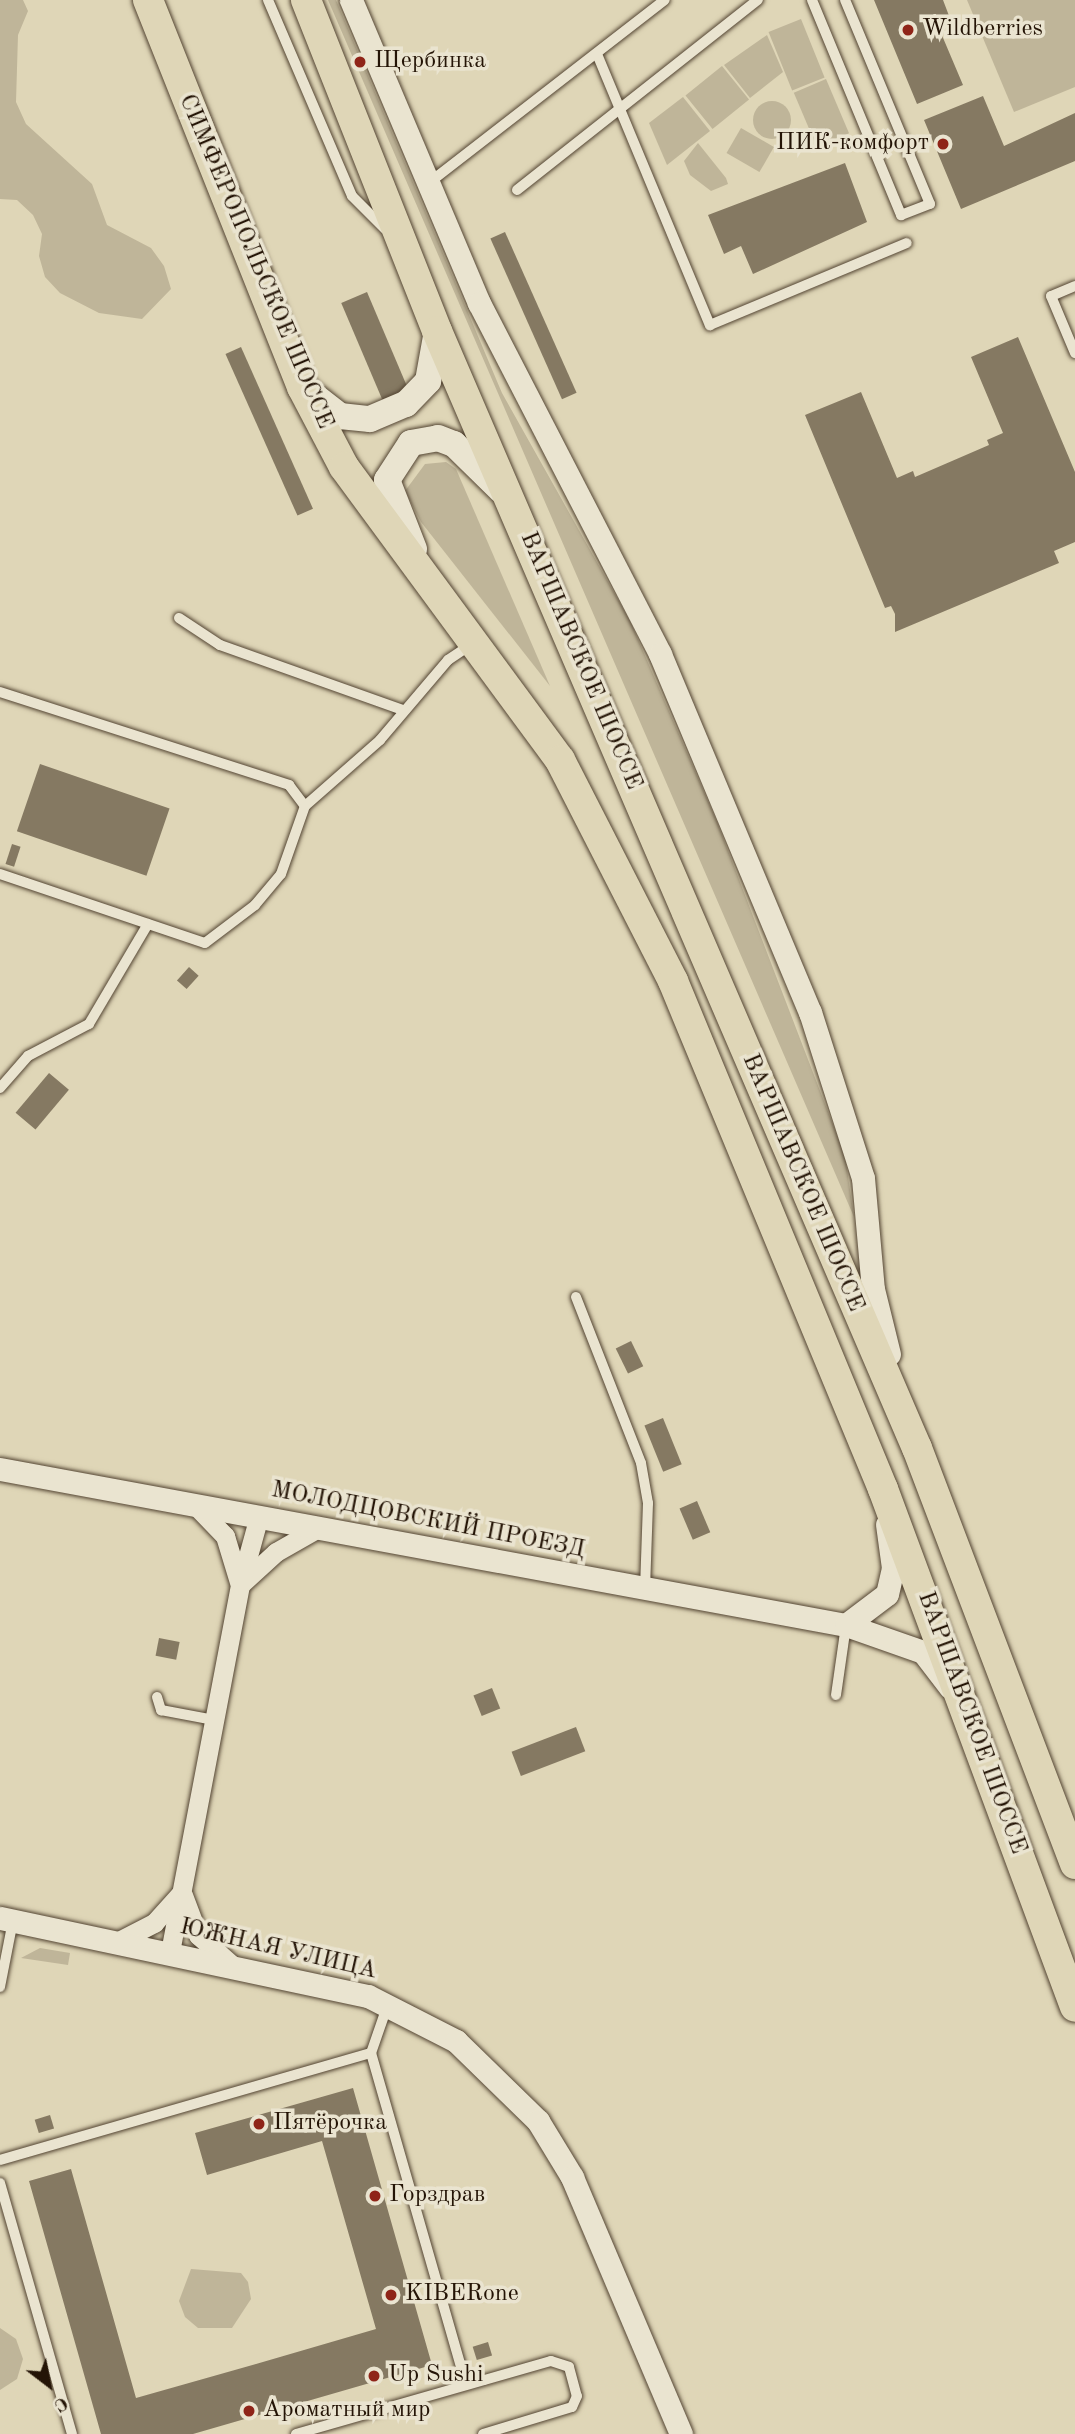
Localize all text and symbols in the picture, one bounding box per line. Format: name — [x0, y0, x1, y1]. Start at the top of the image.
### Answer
place label: Wildberries — [922, 16, 1043, 44]
marker: Wildberries — [900, 22, 916, 38]
place label: Щербинка — [374, 48, 486, 76]
marker: Щербинка — [352, 54, 368, 70]
street label: СИМФЕРОПОЛЬСКОЕ ШОССЕ — [171, 90, 339, 434]
place label: ПИК-комфорт — [776, 130, 929, 158]
marker: ПИК-комфорт — [935, 136, 951, 152]
street label: ВАРШАВСКОЕ ШОССЕ — [513, 528, 647, 794]
street label: ВАРШАВСКОЕ ШОССЕ — [735, 1050, 869, 1316]
street label: МОЛОДЦОВСКИЙ ПРОЕЗД — [269, 1476, 587, 1566]
street label: ВАРШАВСКОЕ ШОССЕ — [910, 1588, 1032, 1858]
street label: ЮЖНАЯ УЛИЦА — [177, 1913, 379, 1987]
place label: Пятёрочка — [273, 2110, 387, 2138]
marker: Пятёрочка — [251, 2116, 267, 2132]
place label: Горздрав — [389, 2182, 485, 2210]
marker: Горздрав — [367, 2188, 383, 2204]
place label: KIBERone — [405, 2281, 519, 2309]
marker: KIBERone — [383, 2287, 399, 2303]
north arrow — [14, 2350, 84, 2420]
place label: Up Sushi — [388, 2362, 484, 2390]
marker: Up Sushi — [366, 2368, 382, 2384]
text: С — [50, 2392, 71, 2415]
place label: Ароматный мир — [263, 2397, 430, 2425]
marker: Ароматный мир — [241, 2403, 257, 2419]

